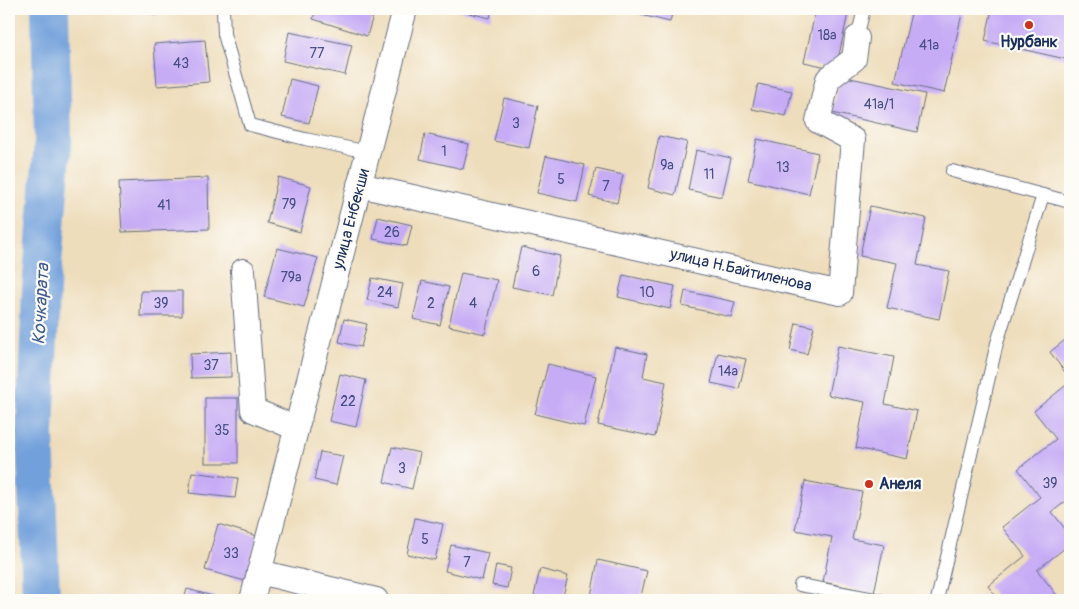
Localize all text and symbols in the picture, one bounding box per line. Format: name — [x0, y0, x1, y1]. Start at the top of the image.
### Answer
marker: Нурбанк — [1023, 19, 1035, 31]
house number: 18а — [817, 27, 837, 44]
place label: Нурбанк — [1000, 32, 1058, 52]
house number: 41а — [919, 37, 939, 54]
house number: 77 — [310, 45, 325, 62]
house number: 43 — [173, 55, 189, 72]
house number: 41а/1 — [864, 96, 894, 113]
house number: 3 — [512, 115, 520, 132]
house number: 1 — [441, 143, 447, 160]
house number: 9а — [660, 157, 674, 174]
house number: 13 — [776, 159, 790, 176]
street label: улица Енбекши — [328, 166, 374, 272]
house number: 11 — [704, 166, 714, 183]
house number: 5 — [557, 171, 565, 188]
house number: 7 — [602, 178, 610, 195]
house number: 79 — [282, 196, 296, 213]
house number: 41 — [157, 197, 171, 214]
house number: 26 — [384, 224, 400, 241]
street label: улица Н.Байтиленова — [667, 244, 814, 296]
water label: Кочкарата — [27, 261, 55, 345]
house number: 6 — [532, 263, 540, 280]
house number: 79а — [280, 269, 302, 286]
house number: 24 — [377, 284, 393, 301]
house number: 10 — [639, 284, 655, 301]
house number: 39 — [153, 295, 169, 312]
house number: 2 — [427, 295, 435, 312]
house number: 4 — [469, 295, 477, 312]
house number: 37 — [203, 357, 219, 374]
house number: 14а — [718, 363, 738, 380]
house number: 22 — [340, 393, 356, 410]
house number: 35 — [214, 422, 230, 439]
house number: 3 — [398, 460, 406, 477]
place label: Анеля — [879, 474, 922, 494]
house number: 39 — [1042, 475, 1058, 492]
marker: Анеля — [863, 478, 875, 490]
house number: 5 — [421, 531, 429, 548]
house number: 33 — [223, 545, 239, 562]
house number: 7 — [463, 554, 471, 571]

